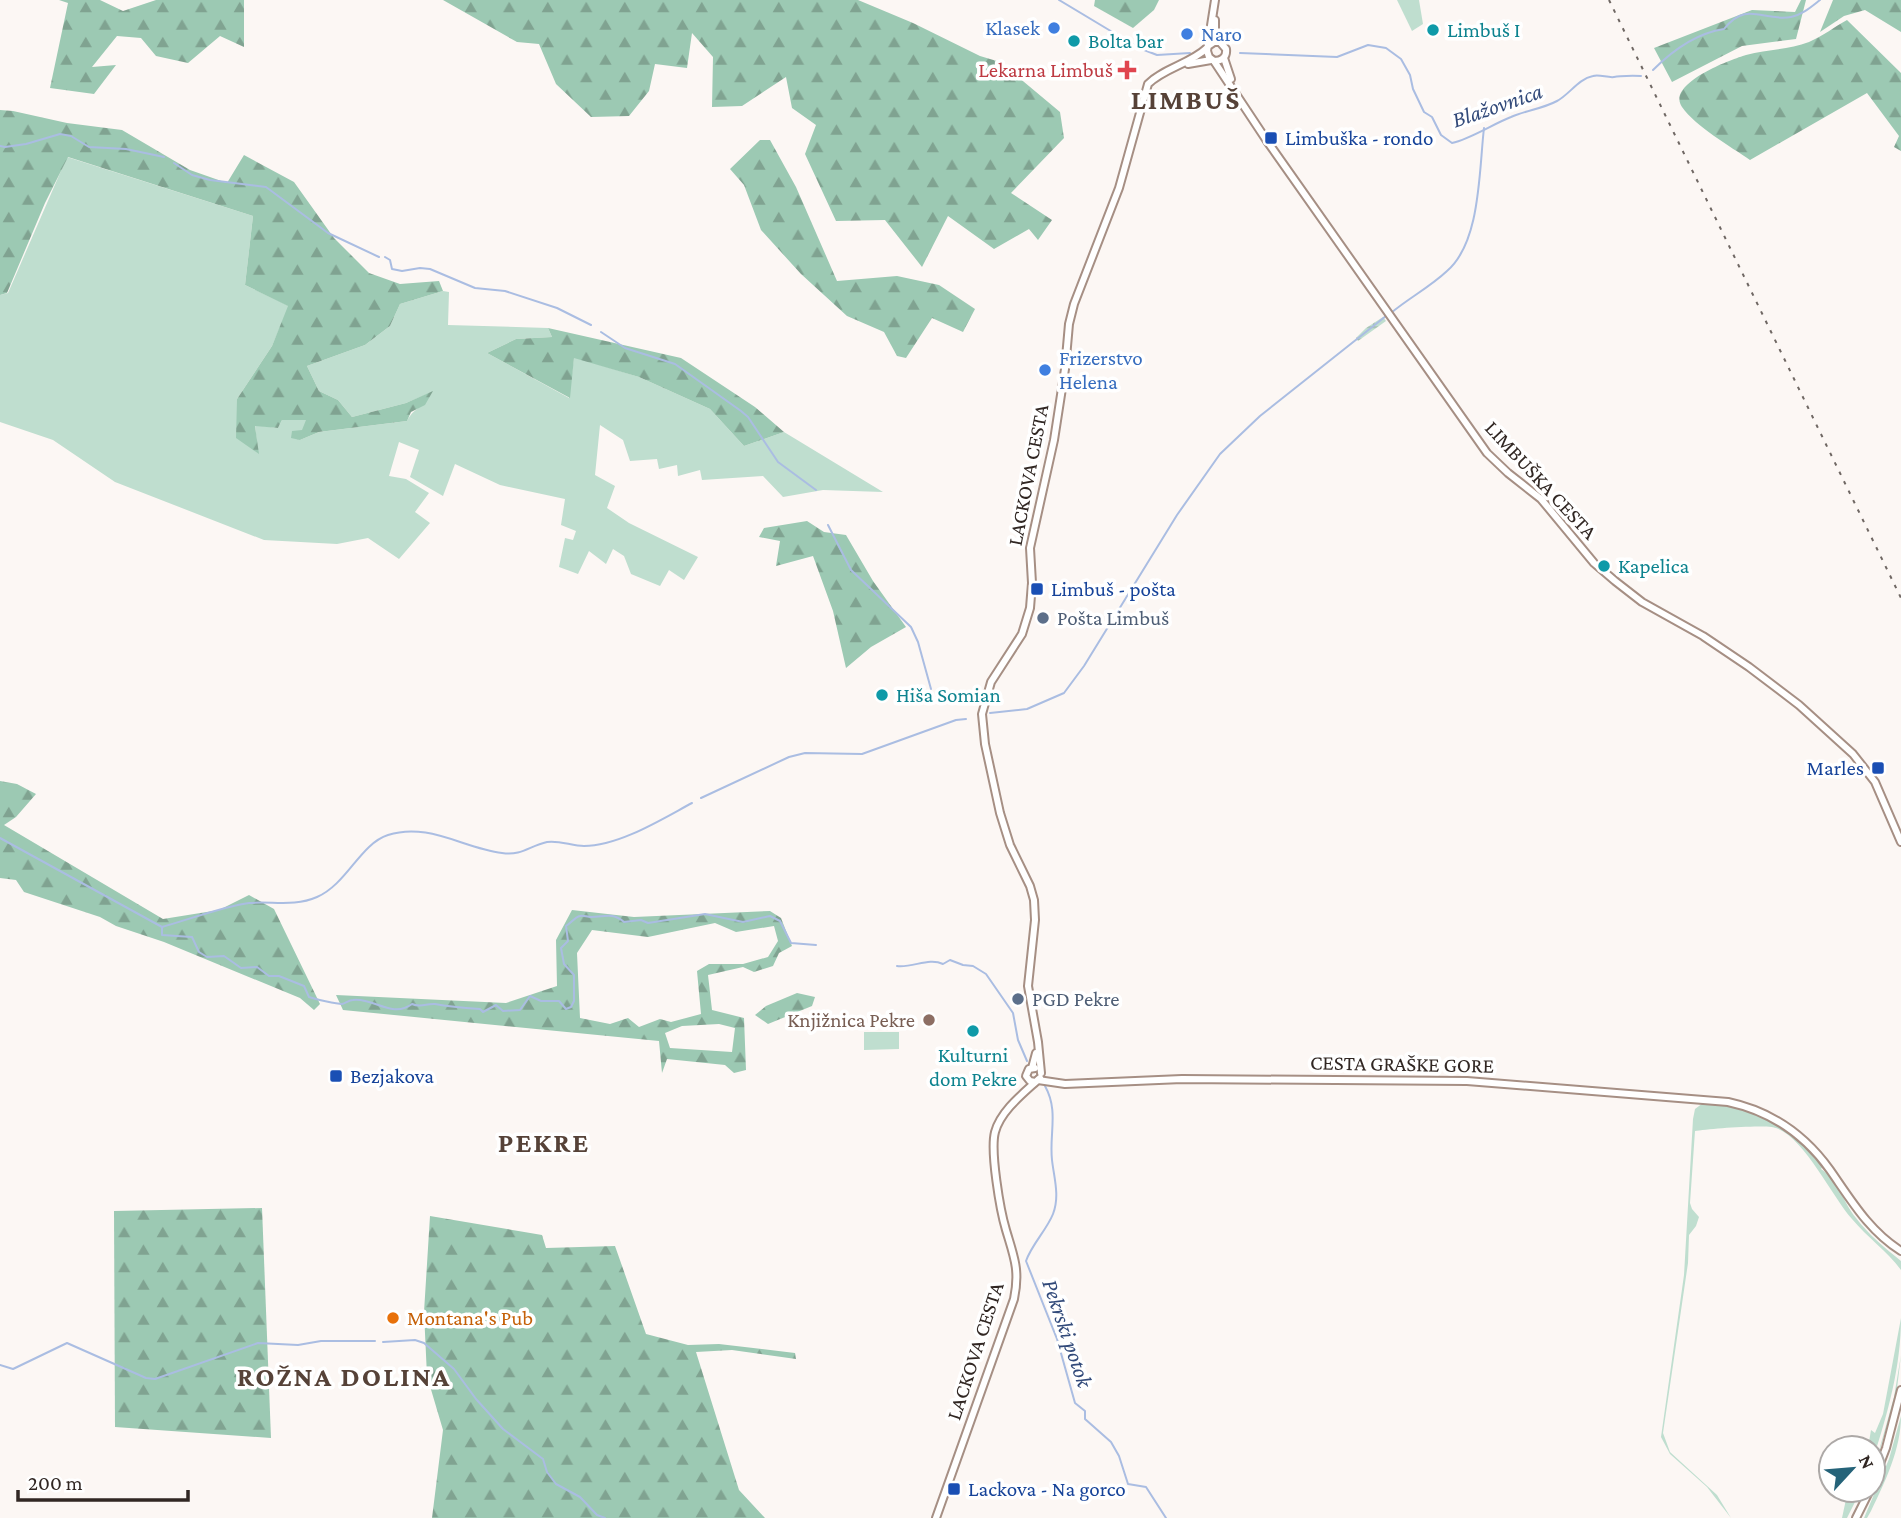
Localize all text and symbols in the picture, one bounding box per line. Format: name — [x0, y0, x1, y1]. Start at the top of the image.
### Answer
place label: Klasek — [985, 16, 1040, 40]
place label: Limbuš I — [1447, 18, 1520, 42]
marker: Klasek — [1046, 20, 1062, 36]
place label: Naro — [1201, 22, 1242, 46]
marker: Limbuš I — [1425, 22, 1441, 38]
marker: Naro — [1179, 26, 1195, 42]
place label: Bolta bar — [1088, 29, 1164, 53]
marker: Bolta bar — [1066, 33, 1082, 49]
place label: Lekarna Limbuš — [978, 58, 1113, 82]
marker: Lekarna Limbuš — [1119, 62, 1135, 78]
water label: Blažovnica — [1448, 77, 1546, 133]
district label: LIMBUŠ — [1131, 84, 1241, 115]
place label: Limbuška - rondo — [1285, 126, 1433, 150]
marker: Limbuška - rondo — [1263, 130, 1279, 146]
place label: Frizerstvo Helena — [1059, 346, 1143, 394]
marker: Frizerstvo Helena — [1037, 362, 1053, 378]
street label: LACKOVA CESTA — [1003, 402, 1053, 548]
street label: LIMBUŠKA CESTA — [1480, 416, 1602, 544]
place label: Kapelica — [1618, 554, 1690, 578]
marker: Kapelica — [1596, 558, 1612, 574]
place label: Limbuš - pošta — [1051, 577, 1176, 601]
marker: Limbuš - pošta — [1029, 581, 1045, 597]
place label: Pošta Limbuš — [1057, 606, 1169, 630]
marker: Pošta Limbuš — [1035, 610, 1051, 626]
place label: Hiša Somian — [896, 683, 1001, 707]
marker: Hiša Somian — [874, 687, 890, 703]
place label: Marles — [1807, 756, 1864, 780]
marker: Marles — [1870, 760, 1886, 776]
place label: PGD Pekre — [1032, 987, 1119, 1011]
marker: PGD Pekre — [1010, 991, 1026, 1007]
place label: Knjižnica Pekre — [787, 1008, 915, 1032]
marker: Knjižnica Pekre — [921, 1012, 937, 1028]
marker: Kulturni dom Pekre — [965, 1023, 981, 1039]
place label: Kulturni dom Pekre — [929, 1043, 1017, 1091]
street label: CESTA GRAŠKE GORE — [1310, 1050, 1494, 1078]
place label: Bezjakova — [350, 1064, 434, 1088]
marker: Bezjakova — [328, 1068, 344, 1084]
district label: PEKRE — [498, 1127, 590, 1158]
water label: Pekrski potok — [1037, 1275, 1099, 1391]
street label: LACKOVA CESTA — [941, 1279, 1009, 1423]
place label: Montana's Pub — [407, 1306, 533, 1330]
marker: Montana's Pub — [385, 1310, 401, 1326]
district label: ROŽNA DOLINA — [237, 1361, 451, 1392]
north arrow — [1817, 1434, 1887, 1504]
text: N — [1855, 1451, 1879, 1472]
scale bar — [18, 1458, 187, 1502]
text: 200 m — [28, 1471, 83, 1495]
place label: Lackova - Na gorco — [968, 1477, 1126, 1501]
marker: Lackova - Na gorco — [946, 1481, 962, 1497]

